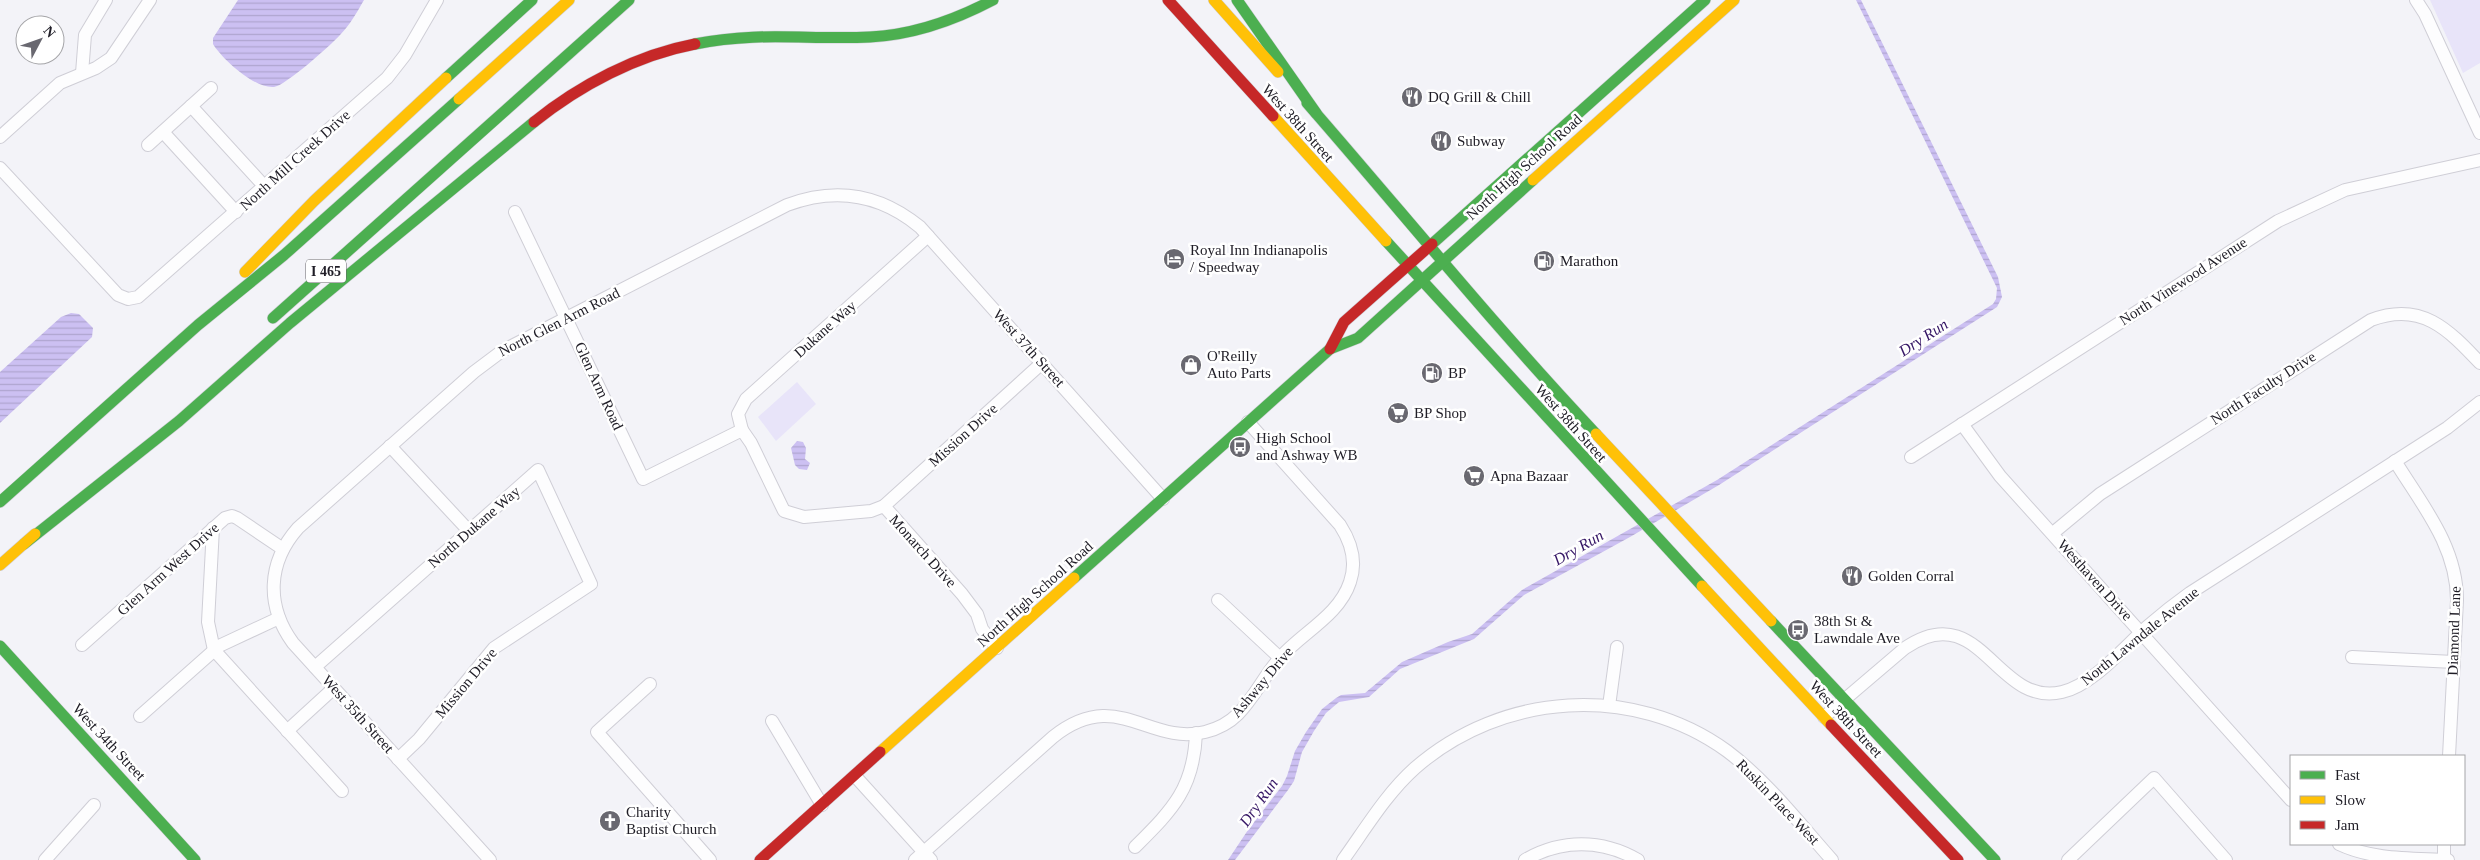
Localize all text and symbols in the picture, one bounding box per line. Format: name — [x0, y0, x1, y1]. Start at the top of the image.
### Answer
north arrow — [15, 15, 65, 65]
text: N — [40, 23, 58, 41]
street label: West 38th Street — [1259, 81, 1338, 166]
restaurant icon: DQ Grill & Chill — [1400, 85, 1424, 109]
place label: DQ Grill & Chill — [1428, 89, 1531, 105]
street label: North Mill Creek Drive — [237, 106, 353, 213]
street label: North High School Road — [1463, 111, 1585, 223]
restaurant icon: Subway — [1429, 129, 1453, 153]
place label: Subway — [1457, 133, 1506, 149]
street label: North Vinewood Avenue — [2116, 234, 2250, 328]
place label: Royal Inn Indianapolis / Speedway — [1190, 242, 1328, 275]
hotel icon: Royal Inn Indianapolis / Speedway — [1162, 247, 1186, 271]
fuel station icon: Marathon — [1532, 249, 1556, 273]
place label: Marathon — [1560, 253, 1619, 269]
road number: I 465 — [306, 260, 346, 282]
street label: North Glen Arm Road — [496, 284, 623, 359]
street label: Dukane Way — [791, 297, 859, 361]
street label: West 37th Street — [990, 306, 1069, 391]
water label: Dry Run — [1895, 315, 1951, 361]
street label: Glen Arm Road — [572, 340, 627, 433]
place label: O'Reilly Auto Parts — [1207, 348, 1271, 381]
street label: North Faculty Drive — [2208, 348, 2319, 428]
shop icon: O'Reilly Auto Parts — [1179, 353, 1203, 377]
fuel station icon: BP — [1420, 361, 1444, 385]
place label: BP — [1448, 365, 1466, 381]
street label: West 38th Street — [1532, 381, 1611, 466]
street label: Mission Drive — [926, 400, 1001, 470]
supermarket icon: BP Shop — [1386, 401, 1410, 425]
place label: BP Shop — [1414, 405, 1466, 421]
place label: High School and Ashway WB — [1256, 430, 1357, 463]
bus stop icon: High School and Ashway WB — [1228, 435, 1252, 459]
supermarket icon: Apna Bazaar — [1462, 464, 1486, 488]
place label: Apna Bazaar — [1490, 468, 1568, 484]
street label: North Dukane Way — [425, 483, 523, 571]
street label: Monarch Drive — [886, 511, 960, 591]
street label: Glen Arm West Drive — [114, 519, 222, 619]
water label: Dry Run — [1549, 526, 1607, 570]
street label: Westhaven Drive — [2054, 536, 2136, 624]
street label: North High School Road — [974, 538, 1096, 650]
restaurant icon: Golden Corral — [1840, 564, 1864, 588]
place label: Golden Corral — [1868, 568, 1954, 584]
street label: North Lawndale Avenue — [2078, 584, 2202, 688]
street label: Diamond Lane — [2444, 586, 2464, 676]
place label: 38th St & Lawndale Ave — [1814, 613, 1900, 646]
bus stop icon: 38th St & Lawndale Ave — [1786, 618, 1810, 642]
street label: Ashway Drive — [1228, 643, 1296, 720]
street label: Mission Drive — [432, 645, 500, 721]
street label: West 35th Street — [319, 672, 398, 757]
street label: West 38th Street — [1806, 677, 1886, 761]
street label: West 34th Street — [69, 700, 149, 784]
legend — [2290, 755, 2465, 845]
street label: Ruskin Place West — [1733, 756, 1823, 848]
text: Fast — [2335, 767, 2361, 783]
water label: Dry Run — [1235, 775, 1282, 831]
text: Slow — [2335, 792, 2366, 808]
place label: Charity Baptist Church — [626, 804, 717, 837]
church icon: Charity Baptist Church — [598, 809, 622, 833]
text: Jam — [2335, 817, 2359, 833]

